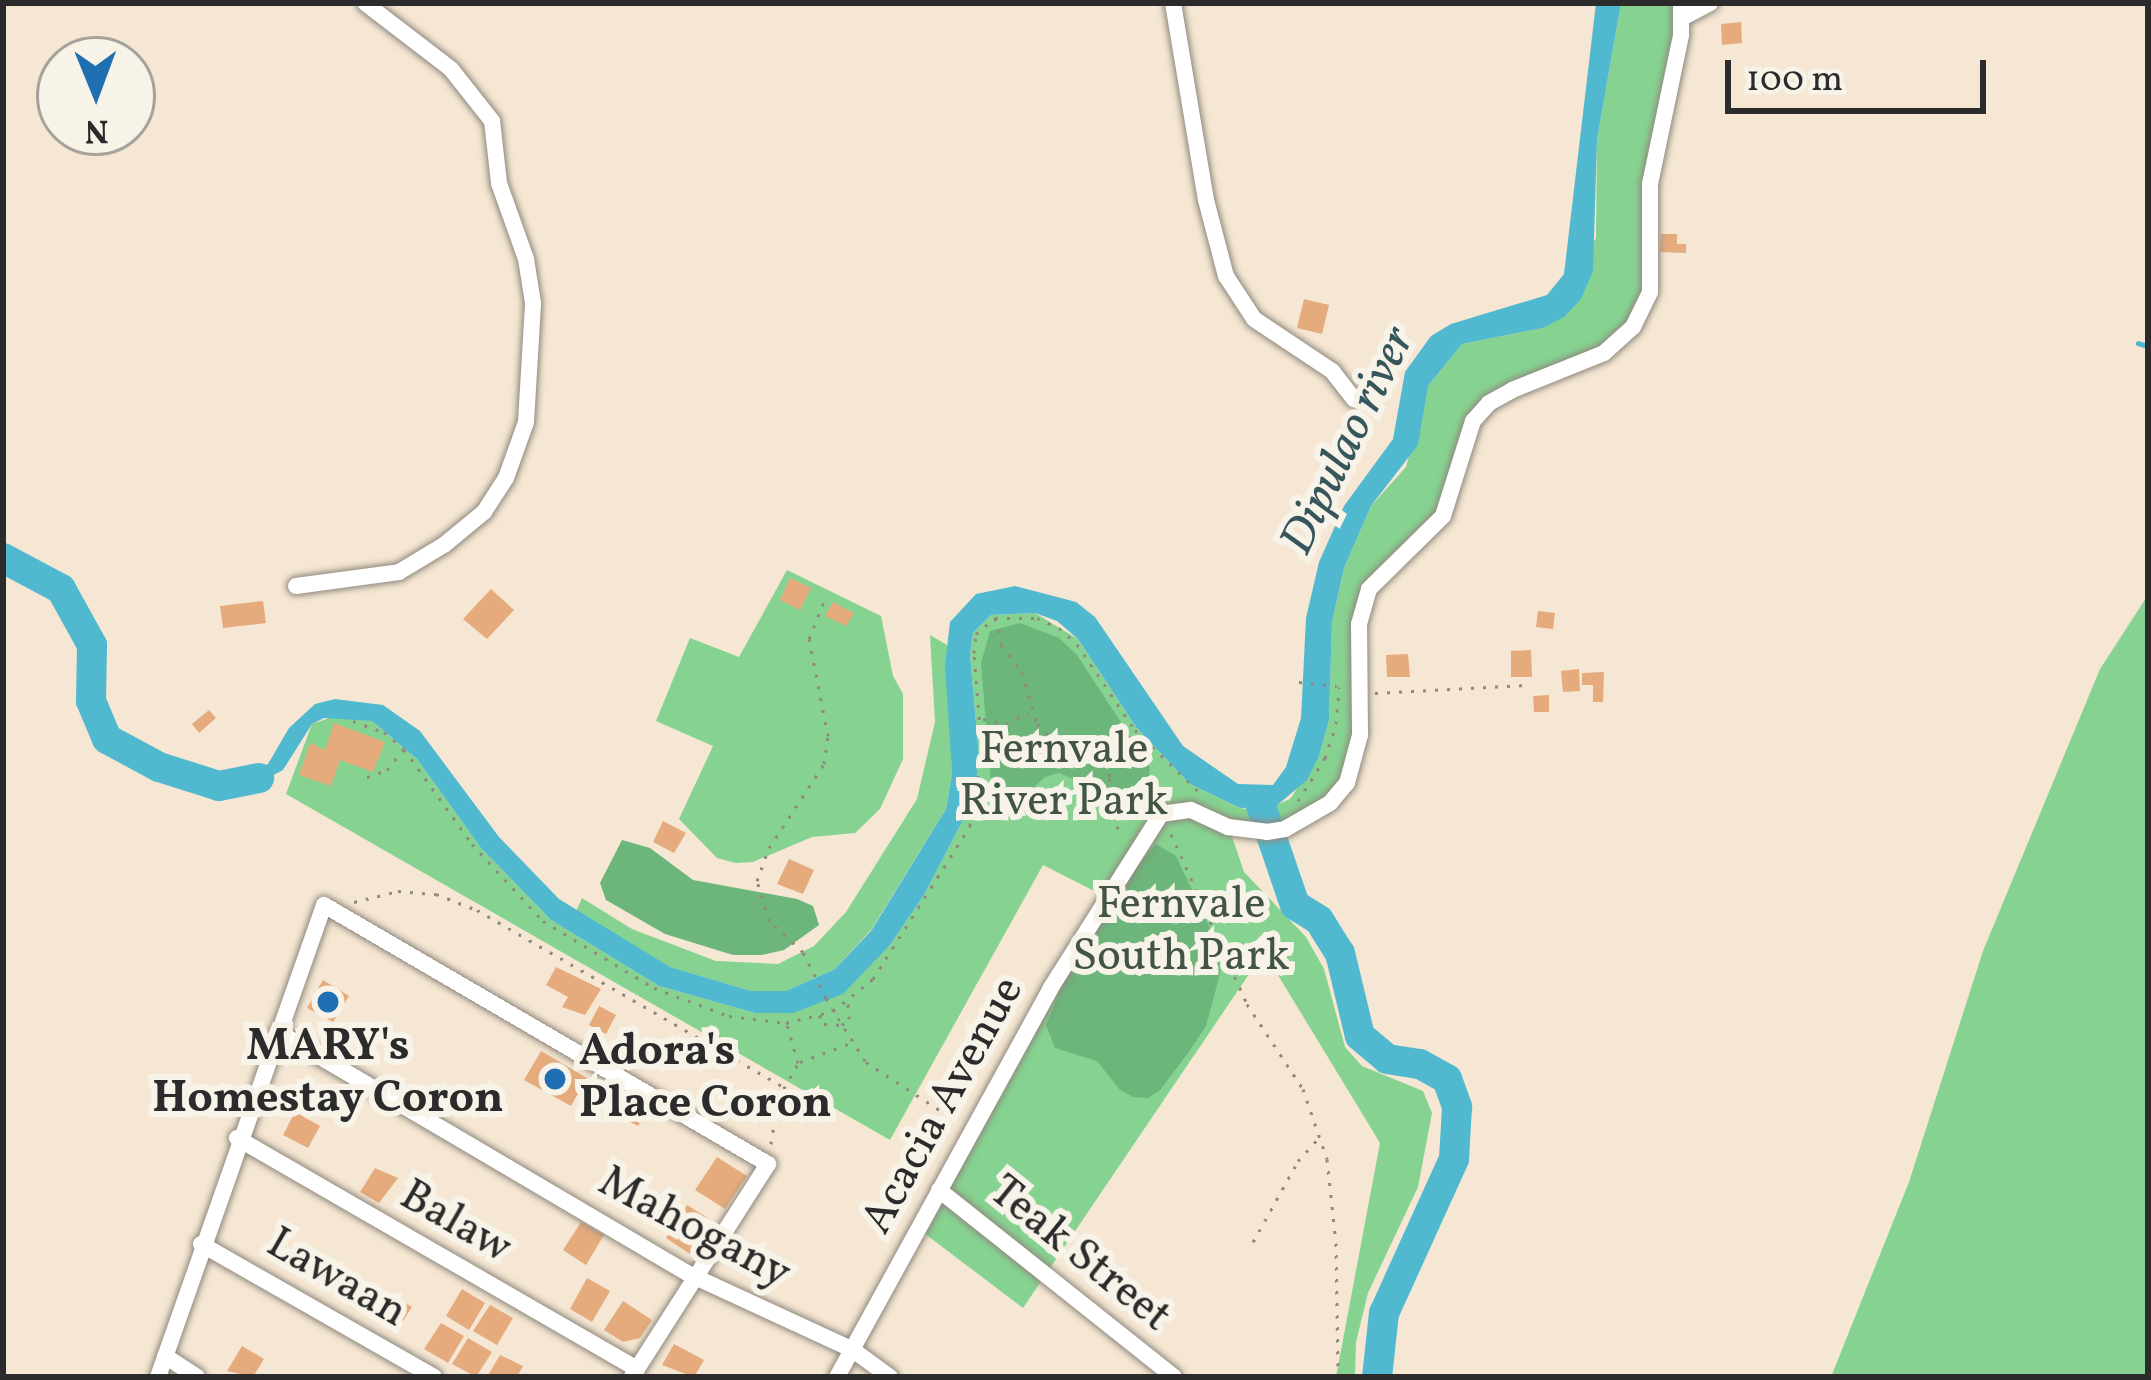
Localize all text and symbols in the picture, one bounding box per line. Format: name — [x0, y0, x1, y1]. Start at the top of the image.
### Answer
north arrow — [36, 36, 156, 156]
scale bar — [1731, 36, 1992, 110]
text: 100 m — [1746, 56, 1843, 106]
text: N — [84, 106, 109, 152]
water label: Dipulao river — [1269, 318, 1429, 564]
park label: Fernvale River Park — [960, 724, 1168, 830]
park label: Fernvale South Park — [1072, 879, 1290, 985]
street label: Acacia Avenue — [851, 968, 1037, 1244]
marker: MARY's Homestay Coron — [315, 989, 341, 1015]
place label: MARY's Homestay Coron — [152, 1021, 504, 1127]
place label: Adora's Place Coron — [579, 1026, 832, 1132]
marker: Adora's Place Coron — [542, 1066, 568, 1092]
street label: Mahogany — [589, 1156, 799, 1302]
street label: Teak Street — [977, 1165, 1181, 1345]
street label: Balaw — [390, 1170, 520, 1276]
street label: Lawaan — [256, 1217, 416, 1341]

